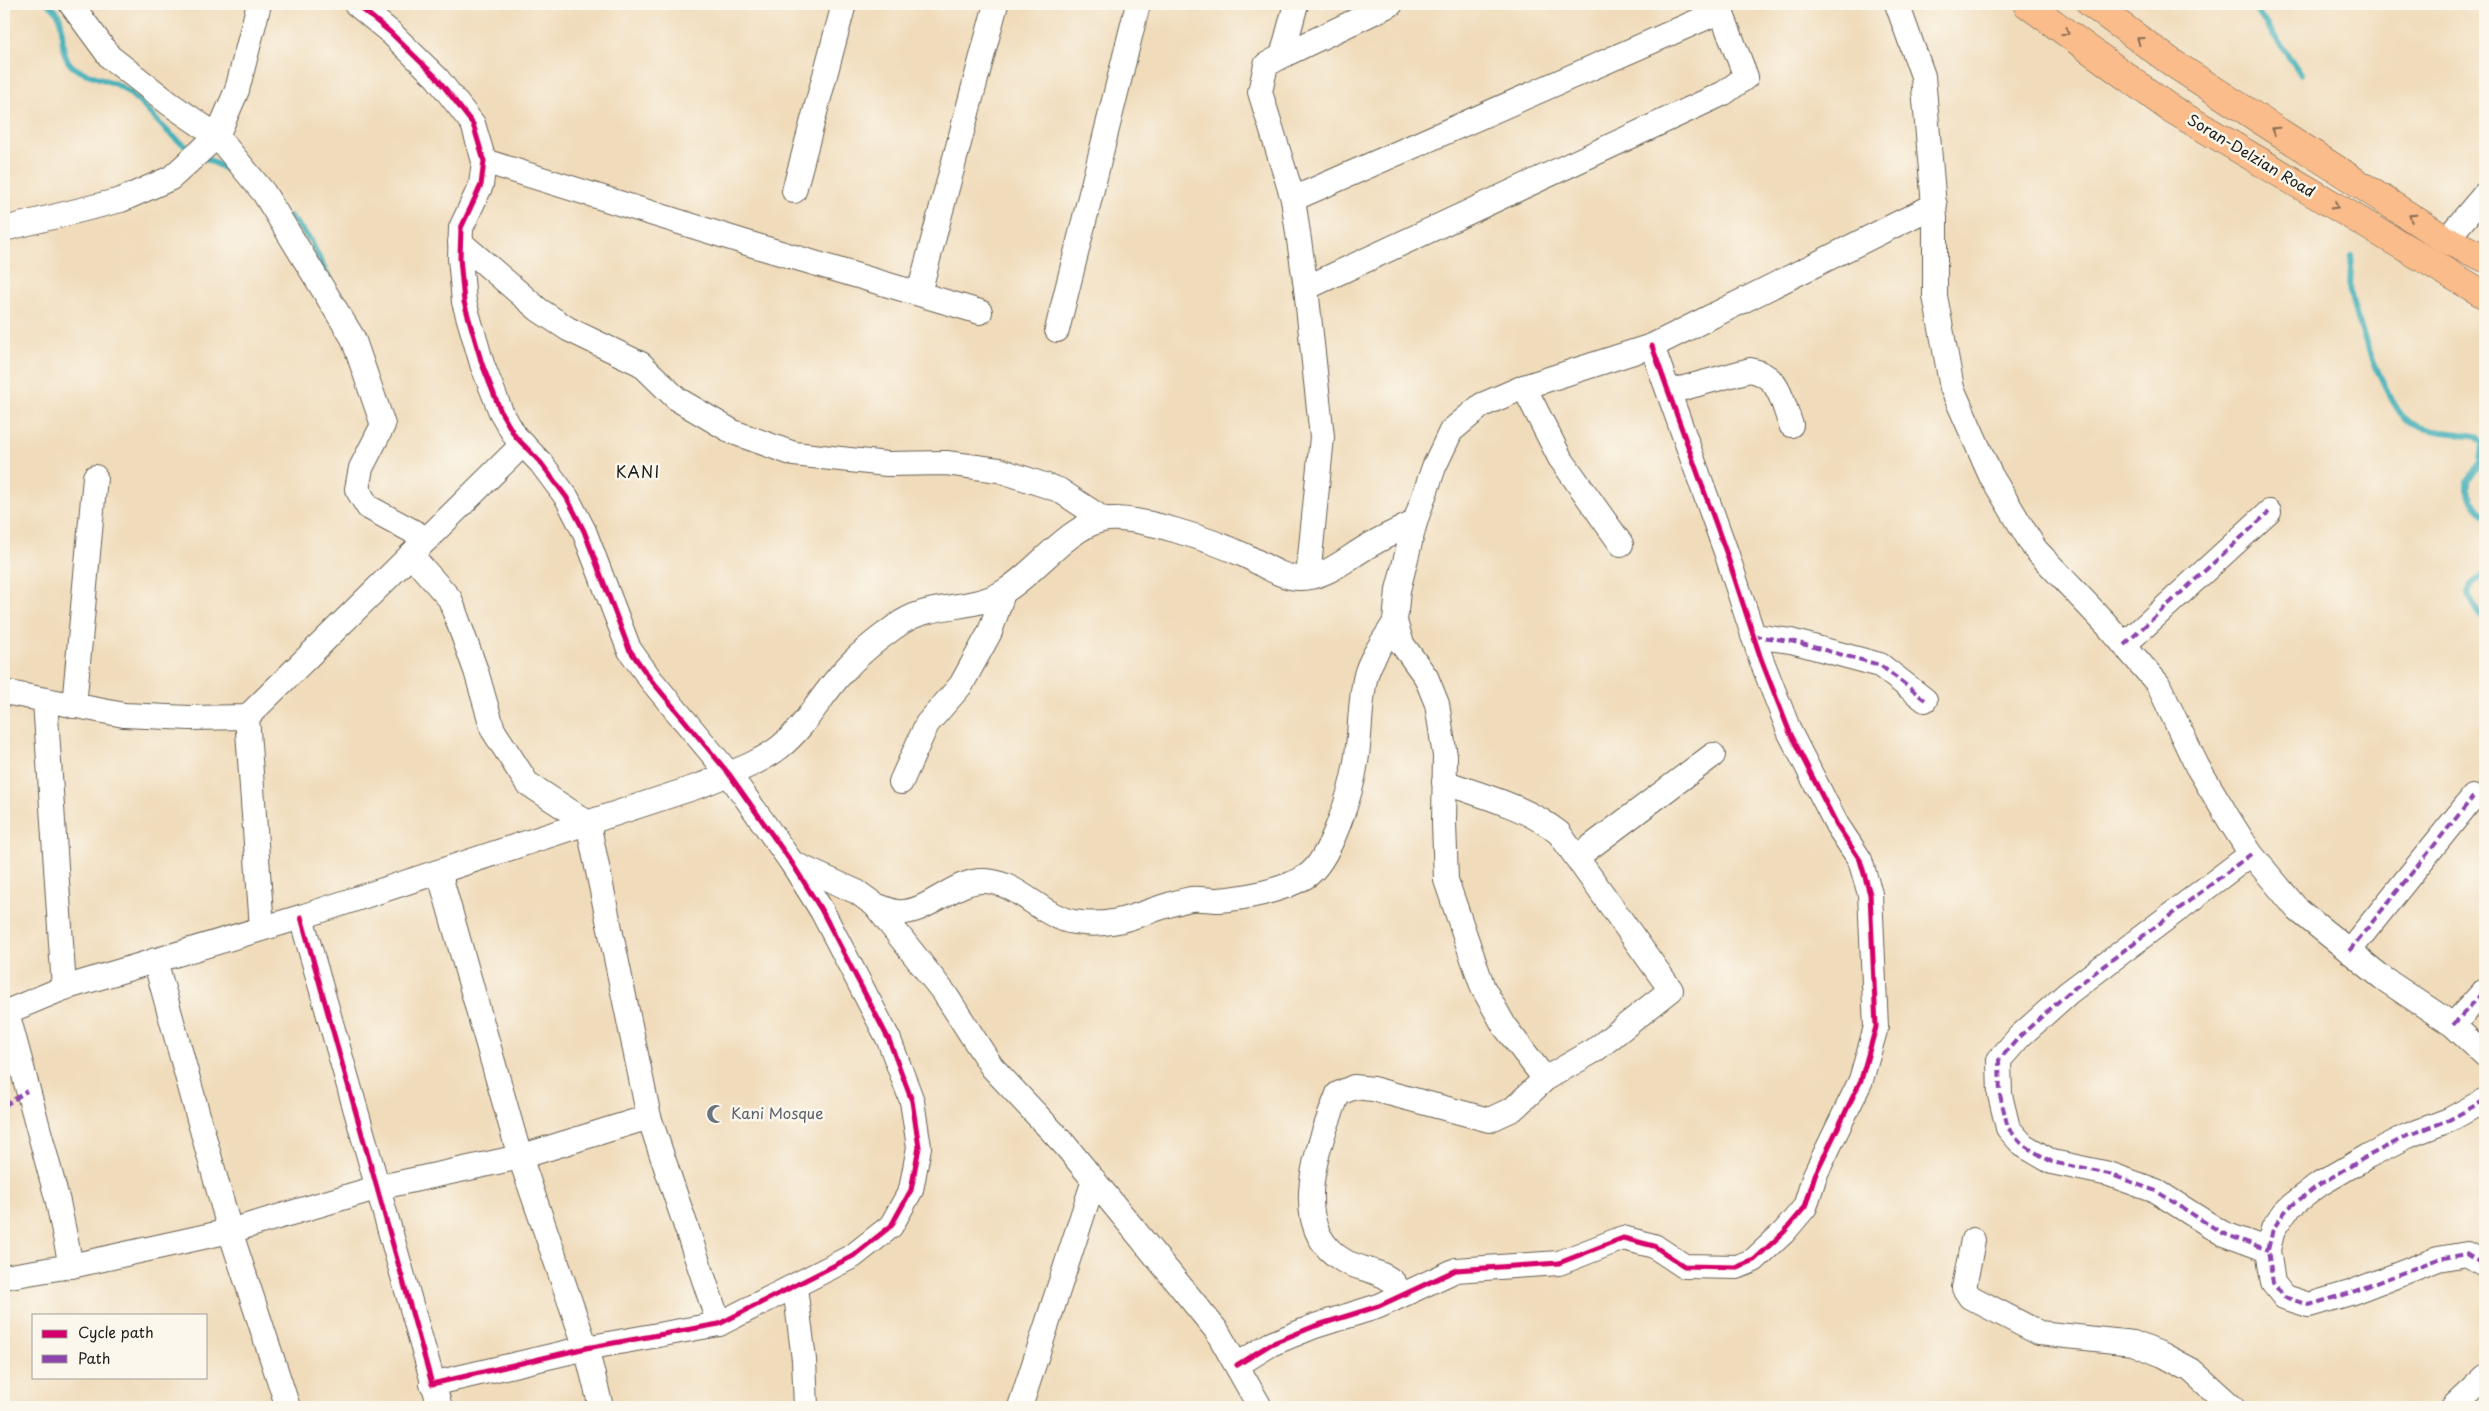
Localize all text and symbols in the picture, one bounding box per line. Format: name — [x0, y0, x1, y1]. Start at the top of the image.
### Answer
one-way arrow — [2060, 27, 2069, 35]
one-way arrow — [2136, 37, 2146, 46]
street label: Soran-Delzian Road — [2183, 107, 2320, 202]
one-way arrow — [2272, 126, 2281, 136]
one-way arrow — [2329, 199, 2338, 209]
one-way arrow — [2408, 214, 2417, 224]
district label: KANI — [616, 459, 660, 483]
place label: Kani Mosque — [731, 1101, 823, 1124]
mosque icon: Kani Mosque — [705, 1103, 727, 1125]
legend — [32, 1314, 208, 1378]
text: Cycle path — [78, 1320, 154, 1343]
text: Path — [78, 1346, 110, 1369]

